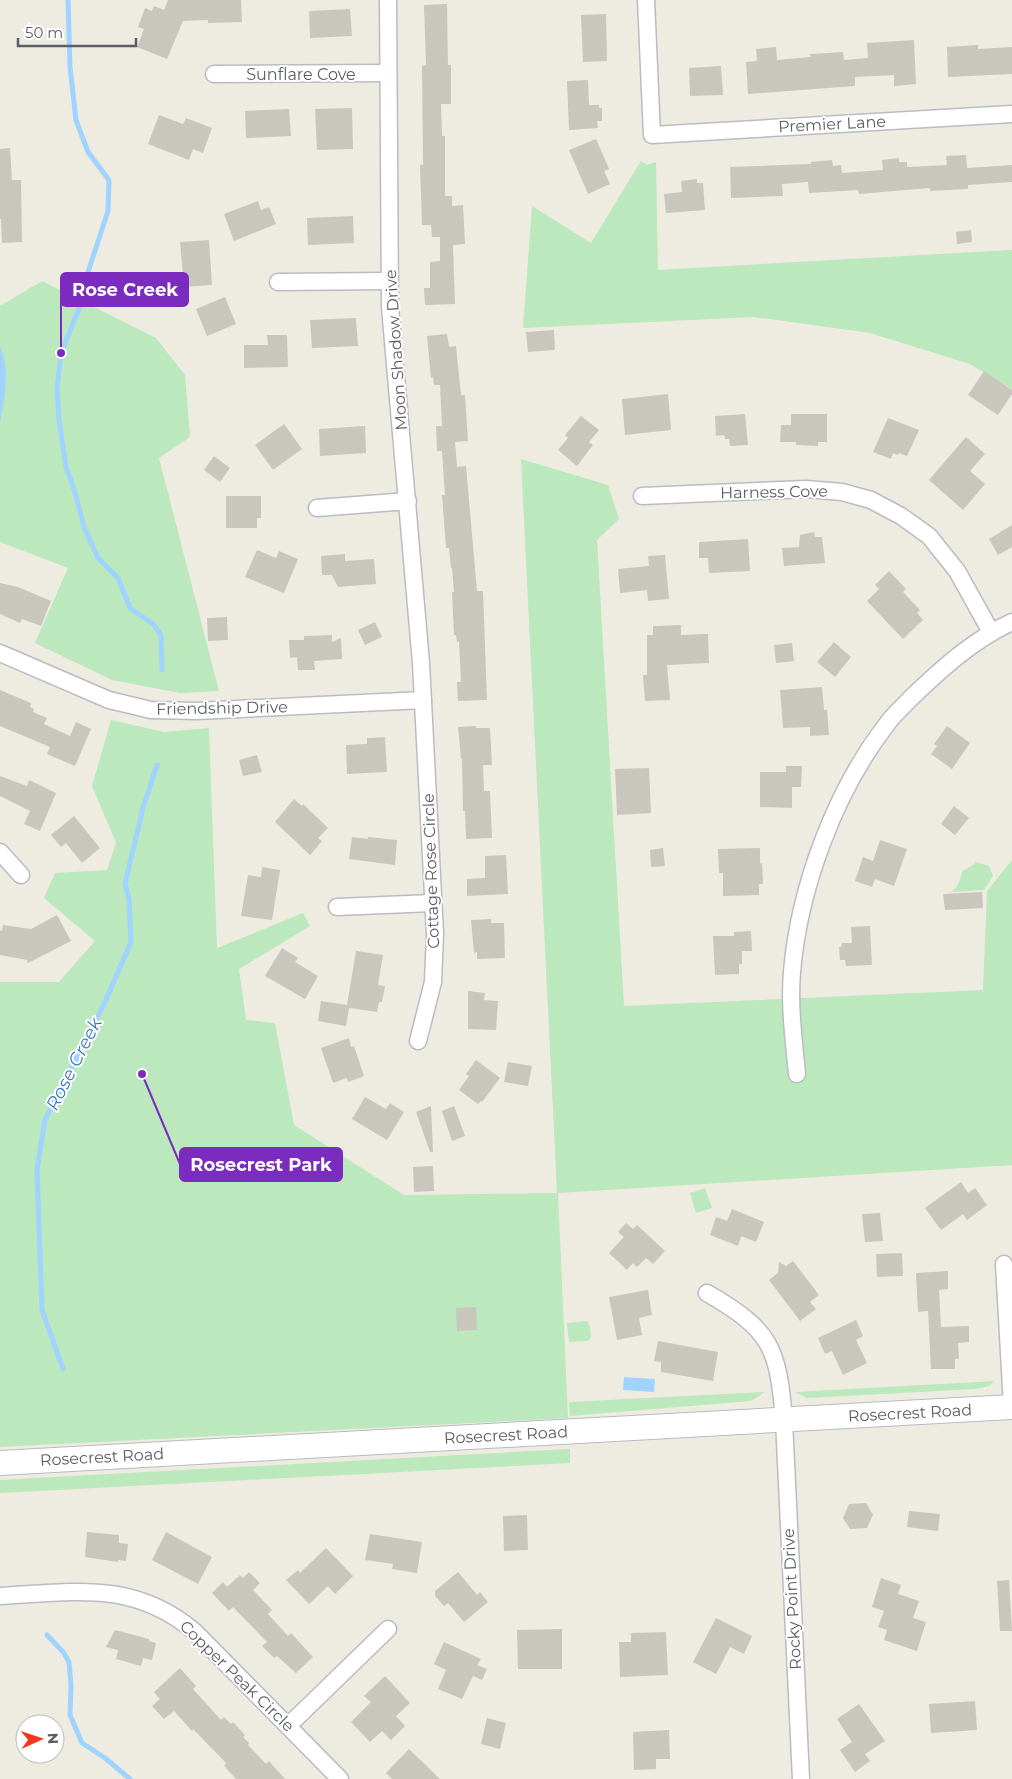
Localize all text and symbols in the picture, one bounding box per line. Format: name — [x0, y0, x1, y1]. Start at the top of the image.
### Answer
scale bar — [18, 15, 135, 47]
text: 50 m — [25, 23, 63, 42]
street label: Sunflare Cove — [246, 65, 356, 84]
street label: Premier Lane — [778, 112, 886, 136]
street label: Moon Shadow Drive — [381, 269, 411, 431]
callout: Rose Creek — [61, 273, 188, 306]
text: Rose Creek — [72, 279, 178, 301]
street label: Harness Cove — [720, 482, 828, 502]
street label: Friendship Drive — [156, 697, 288, 719]
street label: Cottage Rose Circle — [419, 793, 443, 949]
water label: Rose Creek — [41, 1013, 107, 1114]
callout: Rosecrest Park — [180, 1148, 342, 1181]
text: Rosecrest Park — [190, 1154, 332, 1176]
street label: Rosecrest Road — [847, 1400, 973, 1426]
street label: Rosecrest Road — [443, 1422, 569, 1448]
street label: Rosecrest Road — [39, 1444, 165, 1470]
street label: Rocky Point Drive — [779, 1528, 805, 1670]
street label: Copper Peak Circle — [176, 1617, 298, 1735]
north arrow — [15, 1714, 65, 1764]
text: N — [44, 1732, 62, 1744]

